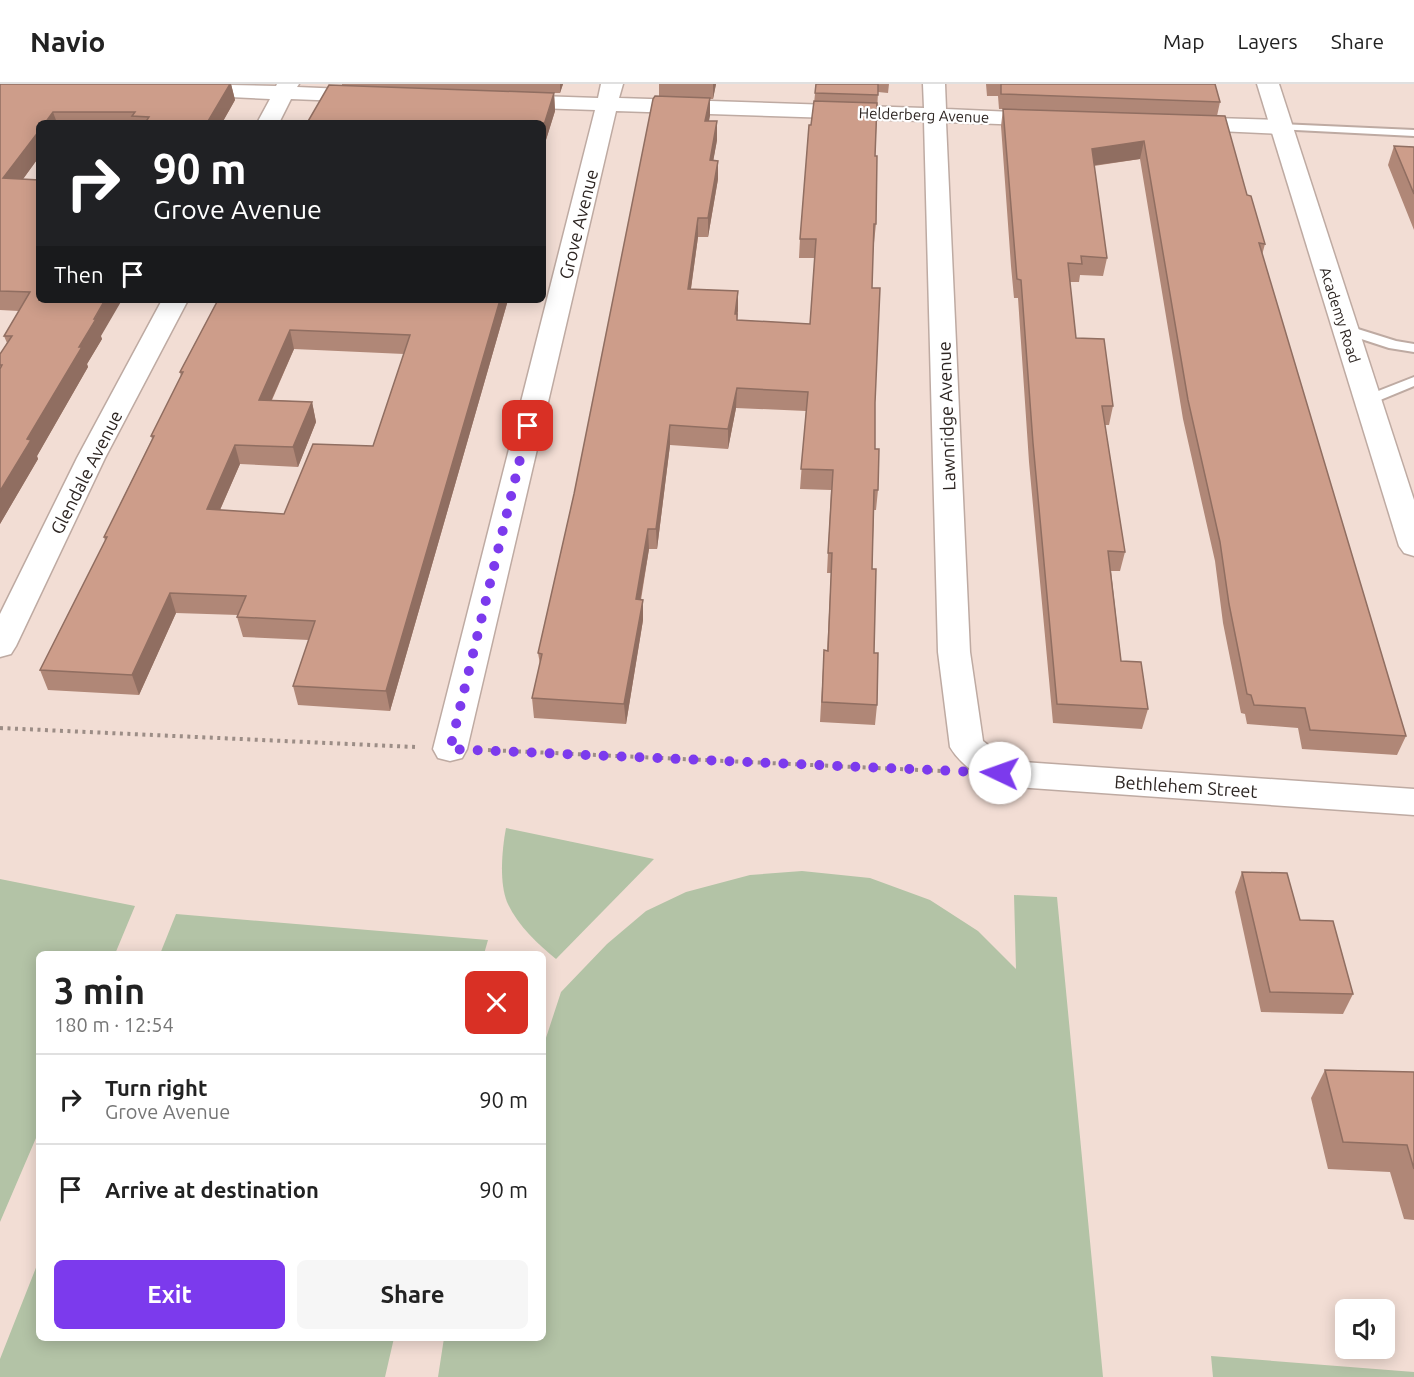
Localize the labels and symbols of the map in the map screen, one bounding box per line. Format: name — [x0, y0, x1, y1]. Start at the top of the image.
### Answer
street label: Helderberg Avenue — [858, 104, 990, 126]
street label: Grove Avenue — [555, 167, 601, 281]
street label: Academy Road — [1317, 265, 1363, 365]
street label: Lawnridge Avenue — [933, 341, 959, 491]
pin — [502, 400, 553, 451]
street label: Glendale Avenue — [46, 407, 126, 537]
position arrow — [968, 741, 1032, 805]
street label: Bethlehem Street — [1114, 771, 1258, 801]

